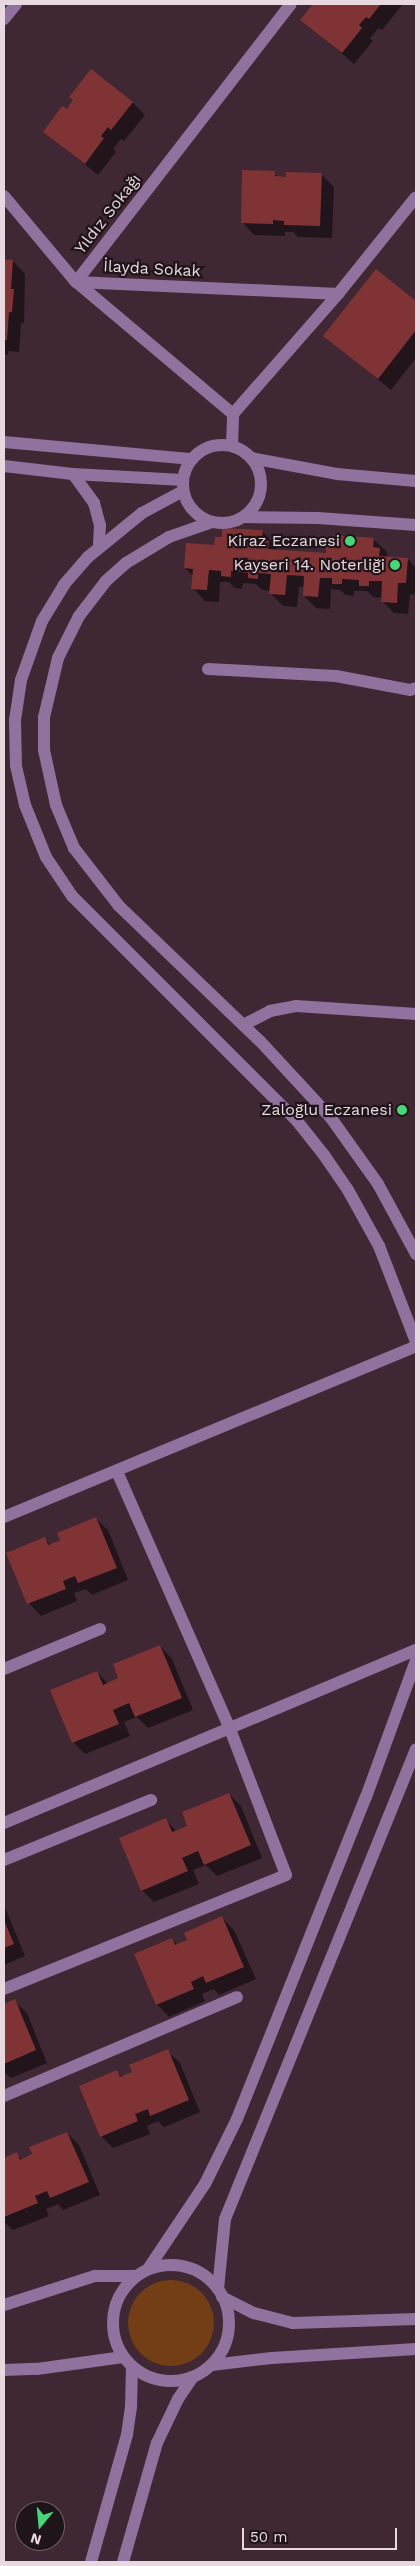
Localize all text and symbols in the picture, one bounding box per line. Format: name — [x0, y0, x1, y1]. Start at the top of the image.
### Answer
street label: Yıldız Sokağı — [71, 170, 145, 258]
street label: İlayda Sokak — [103, 257, 201, 281]
place label: Kiraz Eczanesi — [228, 531, 340, 551]
marker: Kiraz Eczanesi — [344, 535, 356, 547]
place label: Kayseri 14. Noterliği — [233, 555, 385, 575]
marker: Kayseri 14. Noterliği — [389, 559, 401, 571]
place label: Zaloğlu Eczanesi — [261, 1100, 392, 1120]
marker: Zaloğlu Eczanesi — [396, 1104, 408, 1116]
north arrow — [15, 2501, 65, 2551]
scale bar — [245, 2518, 400, 2550]
text: 50 m — [250, 2528, 287, 2546]
text: N — [29, 2530, 43, 2549]

